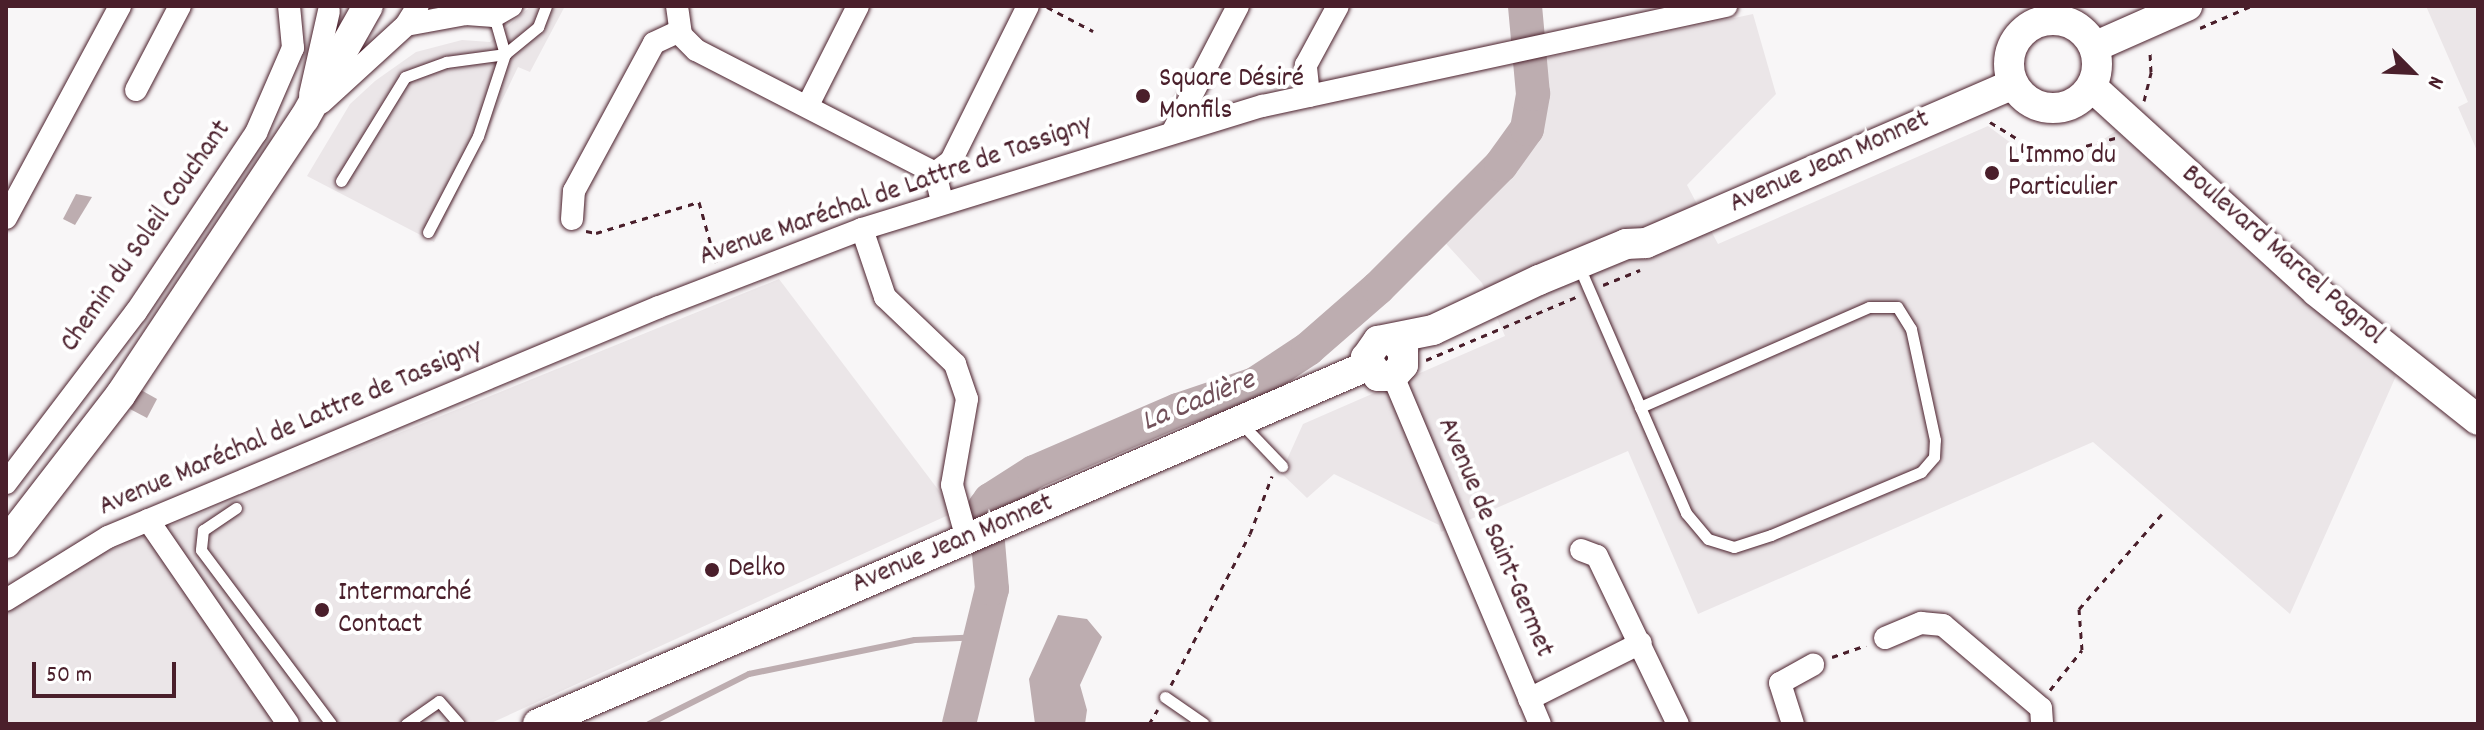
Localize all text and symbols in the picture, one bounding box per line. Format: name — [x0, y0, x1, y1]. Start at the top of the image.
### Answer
north arrow — [2372, 32, 2452, 112]
place label: Square Désiré Monfils — [1159, 63, 1304, 129]
text: N — [2418, 71, 2451, 93]
marker: Square Désiré Monfils — [1134, 87, 1152, 105]
street label: Avenue Jean Monnet — [1725, 104, 1935, 222]
street label: Avenue Maréchal de Lattre de Tassigny — [695, 109, 1097, 275]
street label: Chemin du Soleil Couchant — [54, 115, 240, 359]
place label: L'Immo du Particulier — [2008, 140, 2118, 206]
street label: Boulevard Marcel Pagnol — [2174, 159, 2390, 353]
marker: L'Immo du Particulier — [1983, 164, 2001, 182]
street label: Avenue Maréchal de Lattre de Tassigny — [94, 333, 488, 525]
water label: La Cadière — [1137, 364, 1261, 442]
street label: Avenue de Saint-Germet — [1428, 413, 1560, 663]
street label: Avenue Jean Monnet — [847, 487, 1059, 603]
place label: Delko — [728, 553, 785, 587]
marker: Delko — [703, 561, 721, 579]
place label: Intermarché Contact — [338, 577, 472, 643]
marker: Intermarché Contact — [313, 601, 331, 619]
scale bar — [36, 646, 180, 696]
text: 50 m — [46, 659, 92, 693]

